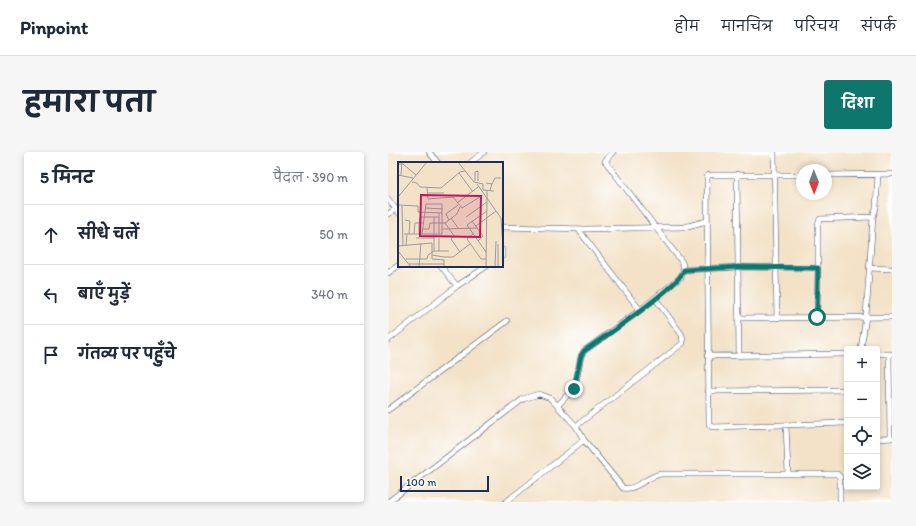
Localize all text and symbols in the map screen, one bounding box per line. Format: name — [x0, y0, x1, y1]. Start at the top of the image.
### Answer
text: Pinpoint — [20, 16, 88, 39]
text: होम — [675, 18, 699, 35]
text: मानचित्र — [721, 18, 773, 35]
text: परिचय — [795, 18, 839, 35]
text: संपर्क — [861, 18, 896, 35]
button: दिशा — [824, 80, 892, 129]
text: हमारा पता — [24, 85, 155, 119]
inset map — [398, 162, 503, 267]
north arrow — [796, 164, 832, 200]
text: 5 मिनट — [40, 167, 94, 187]
text: पैदल · 390 m — [273, 170, 348, 185]
icon: ahead — [40, 224, 62, 246]
text: सीधे चलें — [78, 225, 139, 243]
text: 50 m — [319, 227, 348, 242]
icon: left — [40, 284, 62, 306]
text: बाएँ मुड़ें — [78, 285, 130, 303]
text: 340 m — [311, 287, 348, 302]
route start — [808, 308, 826, 326]
icon: arrive — [40, 344, 62, 366]
text: गंतव्य पर पहुँचे — [78, 345, 176, 363]
map controls — [844, 346, 880, 490]
button: + — [844, 346, 880, 382]
route end — [565, 380, 583, 398]
button: − — [844, 382, 880, 418]
button: locate — [844, 418, 880, 454]
button: layers — [844, 454, 880, 490]
scale bar — [400, 474, 489, 493]
text: 100 m — [406, 476, 436, 489]

